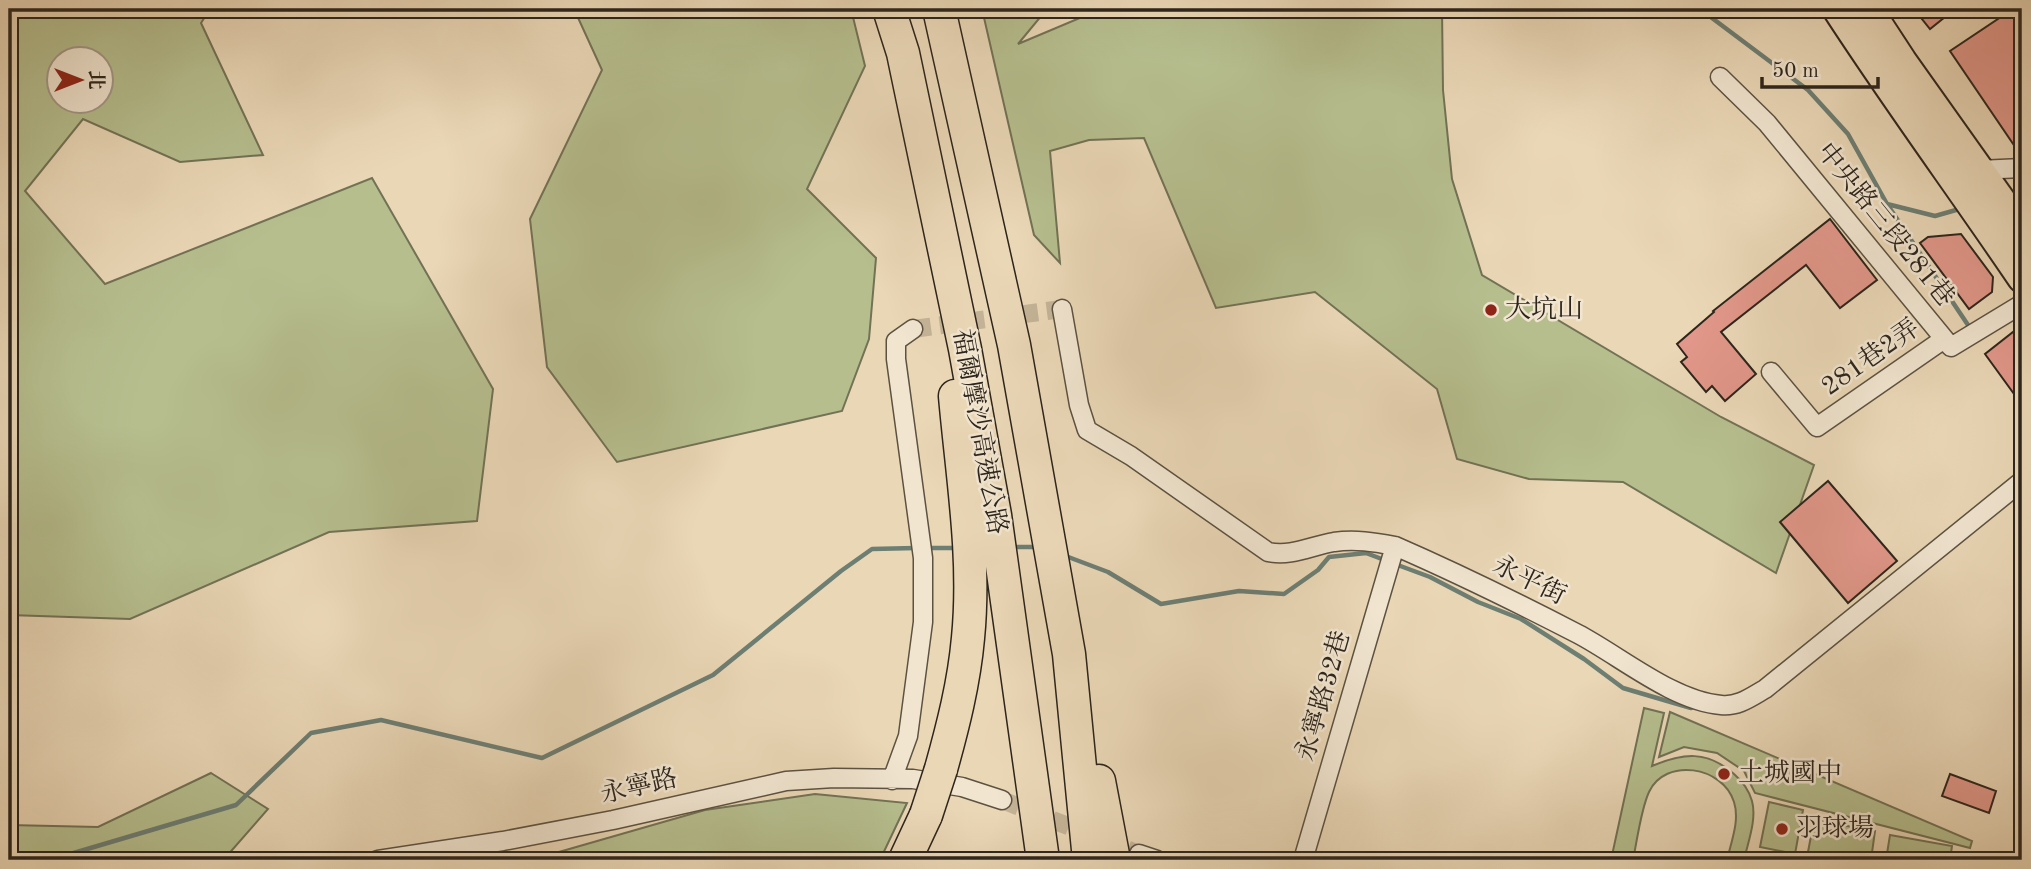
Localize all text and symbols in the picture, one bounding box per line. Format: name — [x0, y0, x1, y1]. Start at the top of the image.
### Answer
north arrow — [46, 46, 116, 116]
scale bar — [1762, 46, 1877, 90]
text: 50 m — [1772, 61, 1819, 82]
text: 北 — [85, 70, 106, 90]
street label: 中央路三段281巷 — [1812, 137, 1960, 311]
place label: 大坑山 — [1505, 295, 1583, 323]
marker: 大坑山 — [1483, 302, 1499, 318]
street label: 281巷2弄 — [1816, 313, 1924, 401]
street label: 福爾摩沙高速公路 — [948, 327, 1013, 537]
street label: 永平街 — [1488, 550, 1571, 610]
street label: 永寧路32巷 — [1290, 627, 1355, 764]
place label: 土城國中 — [1738, 759, 1842, 787]
street label: 永寧路 — [597, 763, 680, 808]
marker: 土城國中 — [1716, 766, 1732, 782]
place label: 羽球場 — [1796, 814, 1874, 842]
marker: 羽球場 — [1774, 821, 1790, 837]

